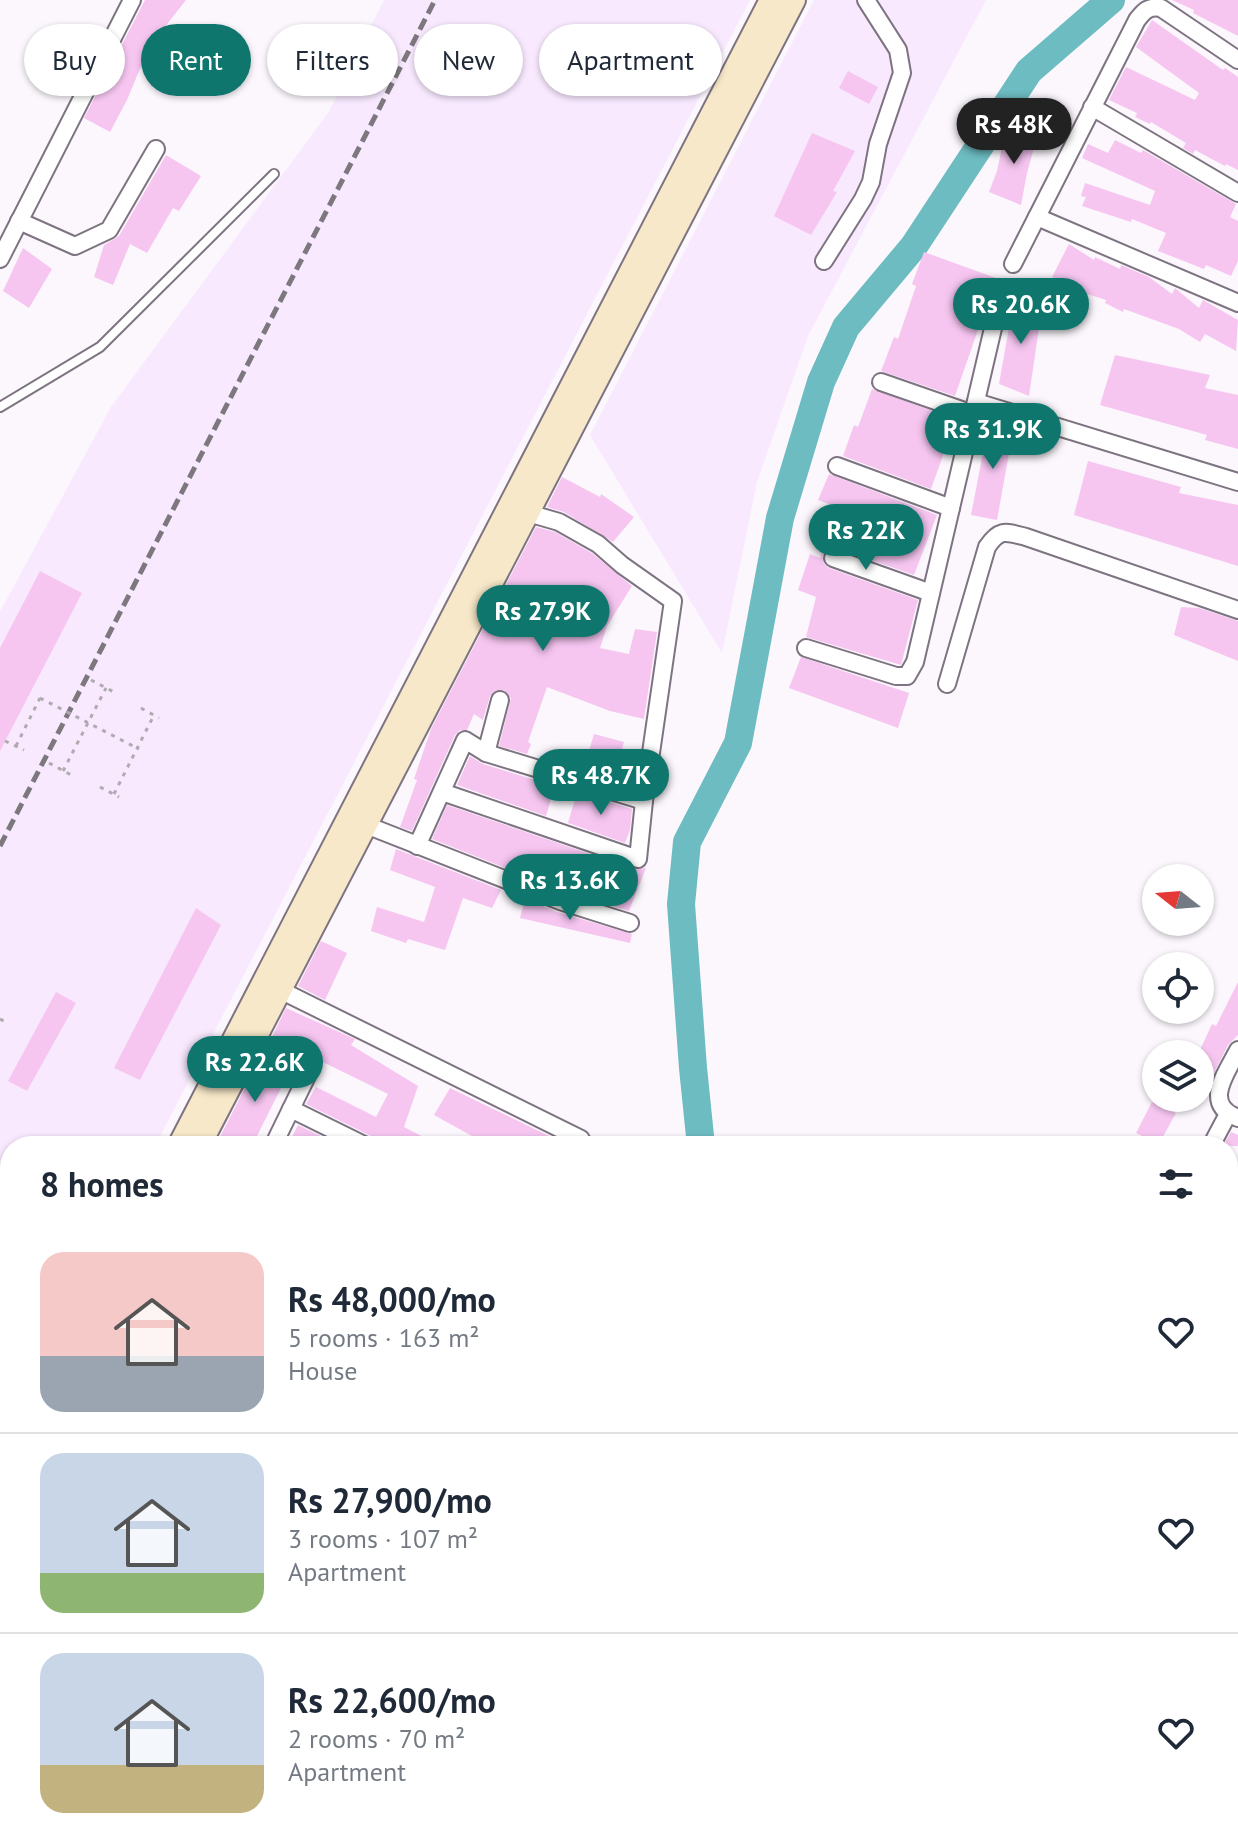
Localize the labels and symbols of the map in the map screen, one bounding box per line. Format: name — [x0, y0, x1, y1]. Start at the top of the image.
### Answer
pin: Rs 48K — [949, 98, 1079, 166]
pin: Rs 20.6K — [938, 278, 1104, 346]
pin: Rs 31.9K — [910, 403, 1076, 471]
pin: Rs 22K — [801, 504, 931, 572]
pin: Rs 27.9K — [460, 585, 626, 653]
pin: Rs 48.7K — [518, 749, 684, 817]
pin: Rs 13.6K — [487, 854, 653, 922]
north arrow — [1142, 864, 1214, 936]
pin: Rs 22.6K — [172, 1036, 338, 1104]

